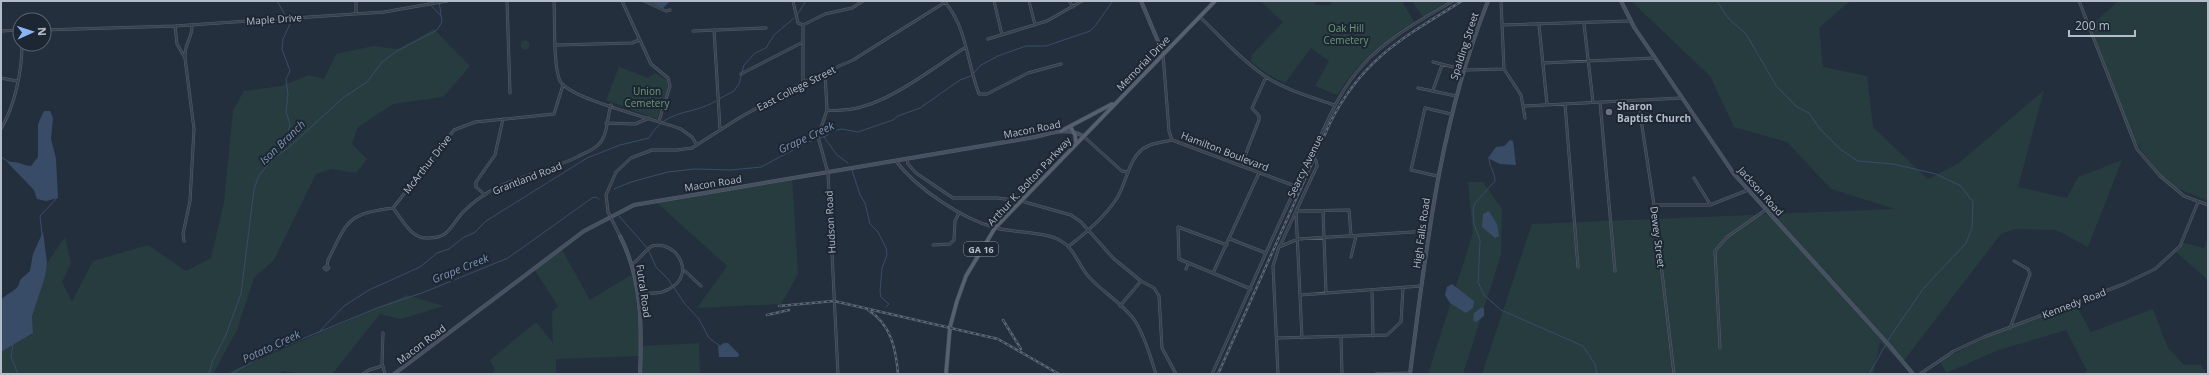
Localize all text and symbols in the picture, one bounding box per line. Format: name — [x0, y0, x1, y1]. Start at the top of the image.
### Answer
street label: Maple Drive — [246, 10, 303, 28]
street label: Spalding Street — [1446, 10, 1482, 82]
north arrow — [12, 12, 52, 52]
scale bar — [2069, 12, 2135, 38]
text: 200 m — [2075, 17, 2110, 34]
park label: Oak Hill Cemetery — [1323, 21, 1370, 47]
text: N — [35, 27, 50, 36]
street label: Memorial Drive — [1113, 32, 1173, 94]
street label: East College Street — [754, 62, 838, 114]
park label: Union Cemetery — [624, 84, 671, 110]
place label: Sharon Baptist Church — [1617, 99, 1691, 125]
marker: Sharon Baptist Church — [1604, 107, 1614, 117]
water label: Ison Branch — [256, 116, 308, 168]
water label: Grape Creek — [776, 117, 837, 156]
street label: Macon Road — [1002, 117, 1062, 141]
street label: Hamilton Boulevard — [1179, 128, 1271, 174]
street label: McArthur Drive — [400, 131, 455, 196]
street label: Searcy Avenue — [1284, 132, 1326, 200]
street label: Arthur K. Bolton Parkway — [984, 133, 1075, 228]
street label: Grantland Road — [490, 158, 564, 198]
street label: Jackson Road — [1734, 163, 1787, 219]
street label: Macon Road — [683, 172, 743, 194]
street label: Hudson Road — [821, 190, 839, 254]
street label: High Falls Road — [1409, 197, 1433, 269]
street label: Dewey Street — [1647, 205, 1669, 269]
road number: GA 16 — [964, 242, 998, 256]
water label: Grape Creek — [429, 250, 491, 286]
street label: Futral Road — [633, 264, 655, 318]
street label: Kennedy Road — [2040, 284, 2108, 322]
street label: Macon Road — [394, 321, 448, 367]
water label: Potato Creek — [240, 326, 303, 366]

